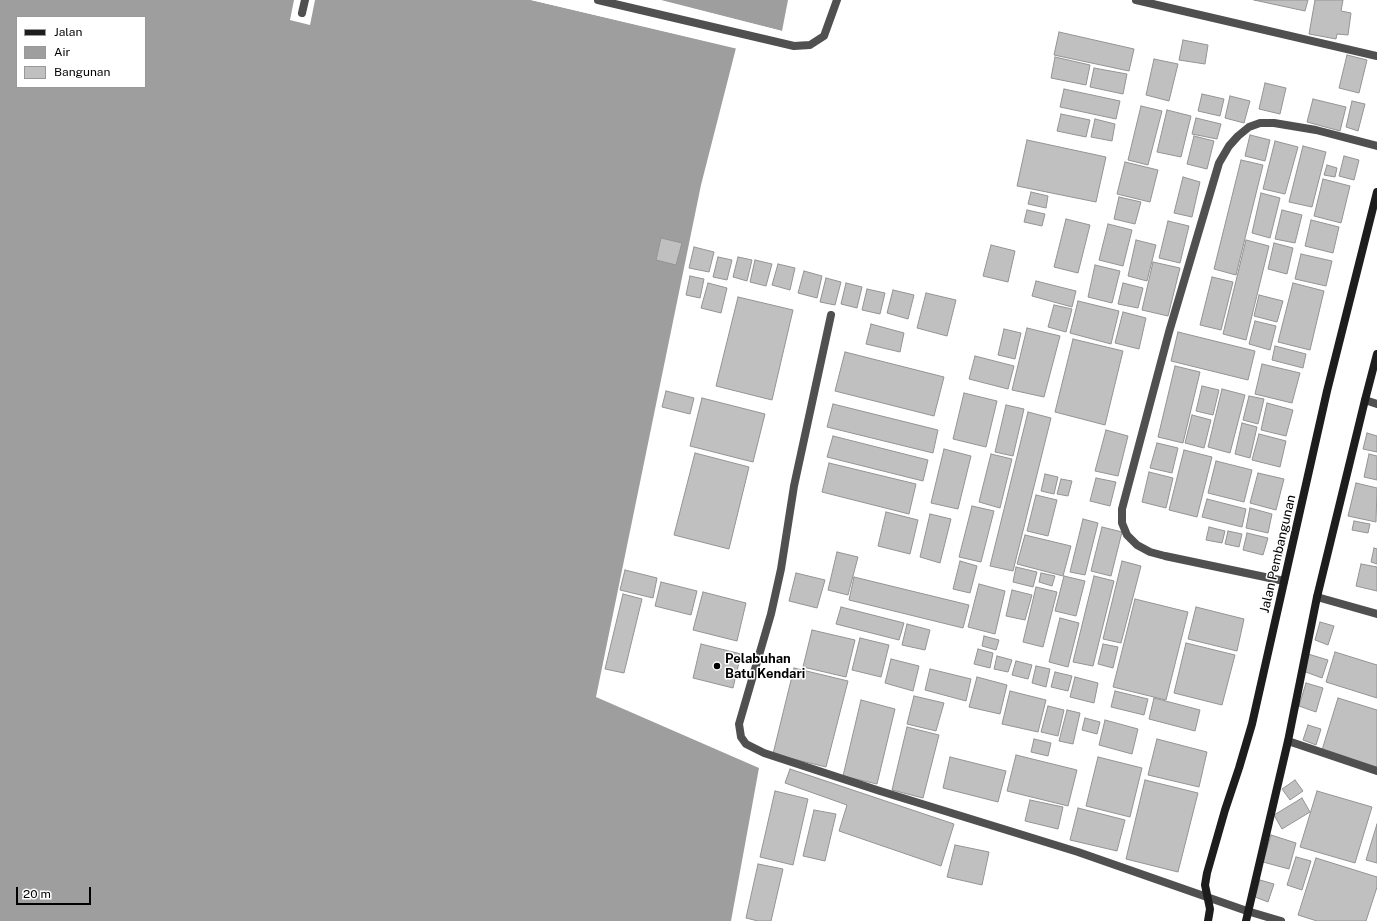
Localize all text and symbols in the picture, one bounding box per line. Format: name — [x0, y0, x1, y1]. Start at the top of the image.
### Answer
legend — [16, 16, 146, 88]
text: Jalan — [54, 25, 82, 39]
text: Air — [54, 45, 70, 59]
text: Bangunan — [54, 65, 110, 79]
street label: Jalan Pembangunan — [1257, 493, 1299, 615]
place label: Pelabuhan Batu Kendari — [725, 651, 805, 682]
marker: Pelabuhan Batu Kendari — [712, 661, 722, 671]
scale bar — [18, 879, 93, 905]
text: 20 m — [23, 887, 51, 901]

